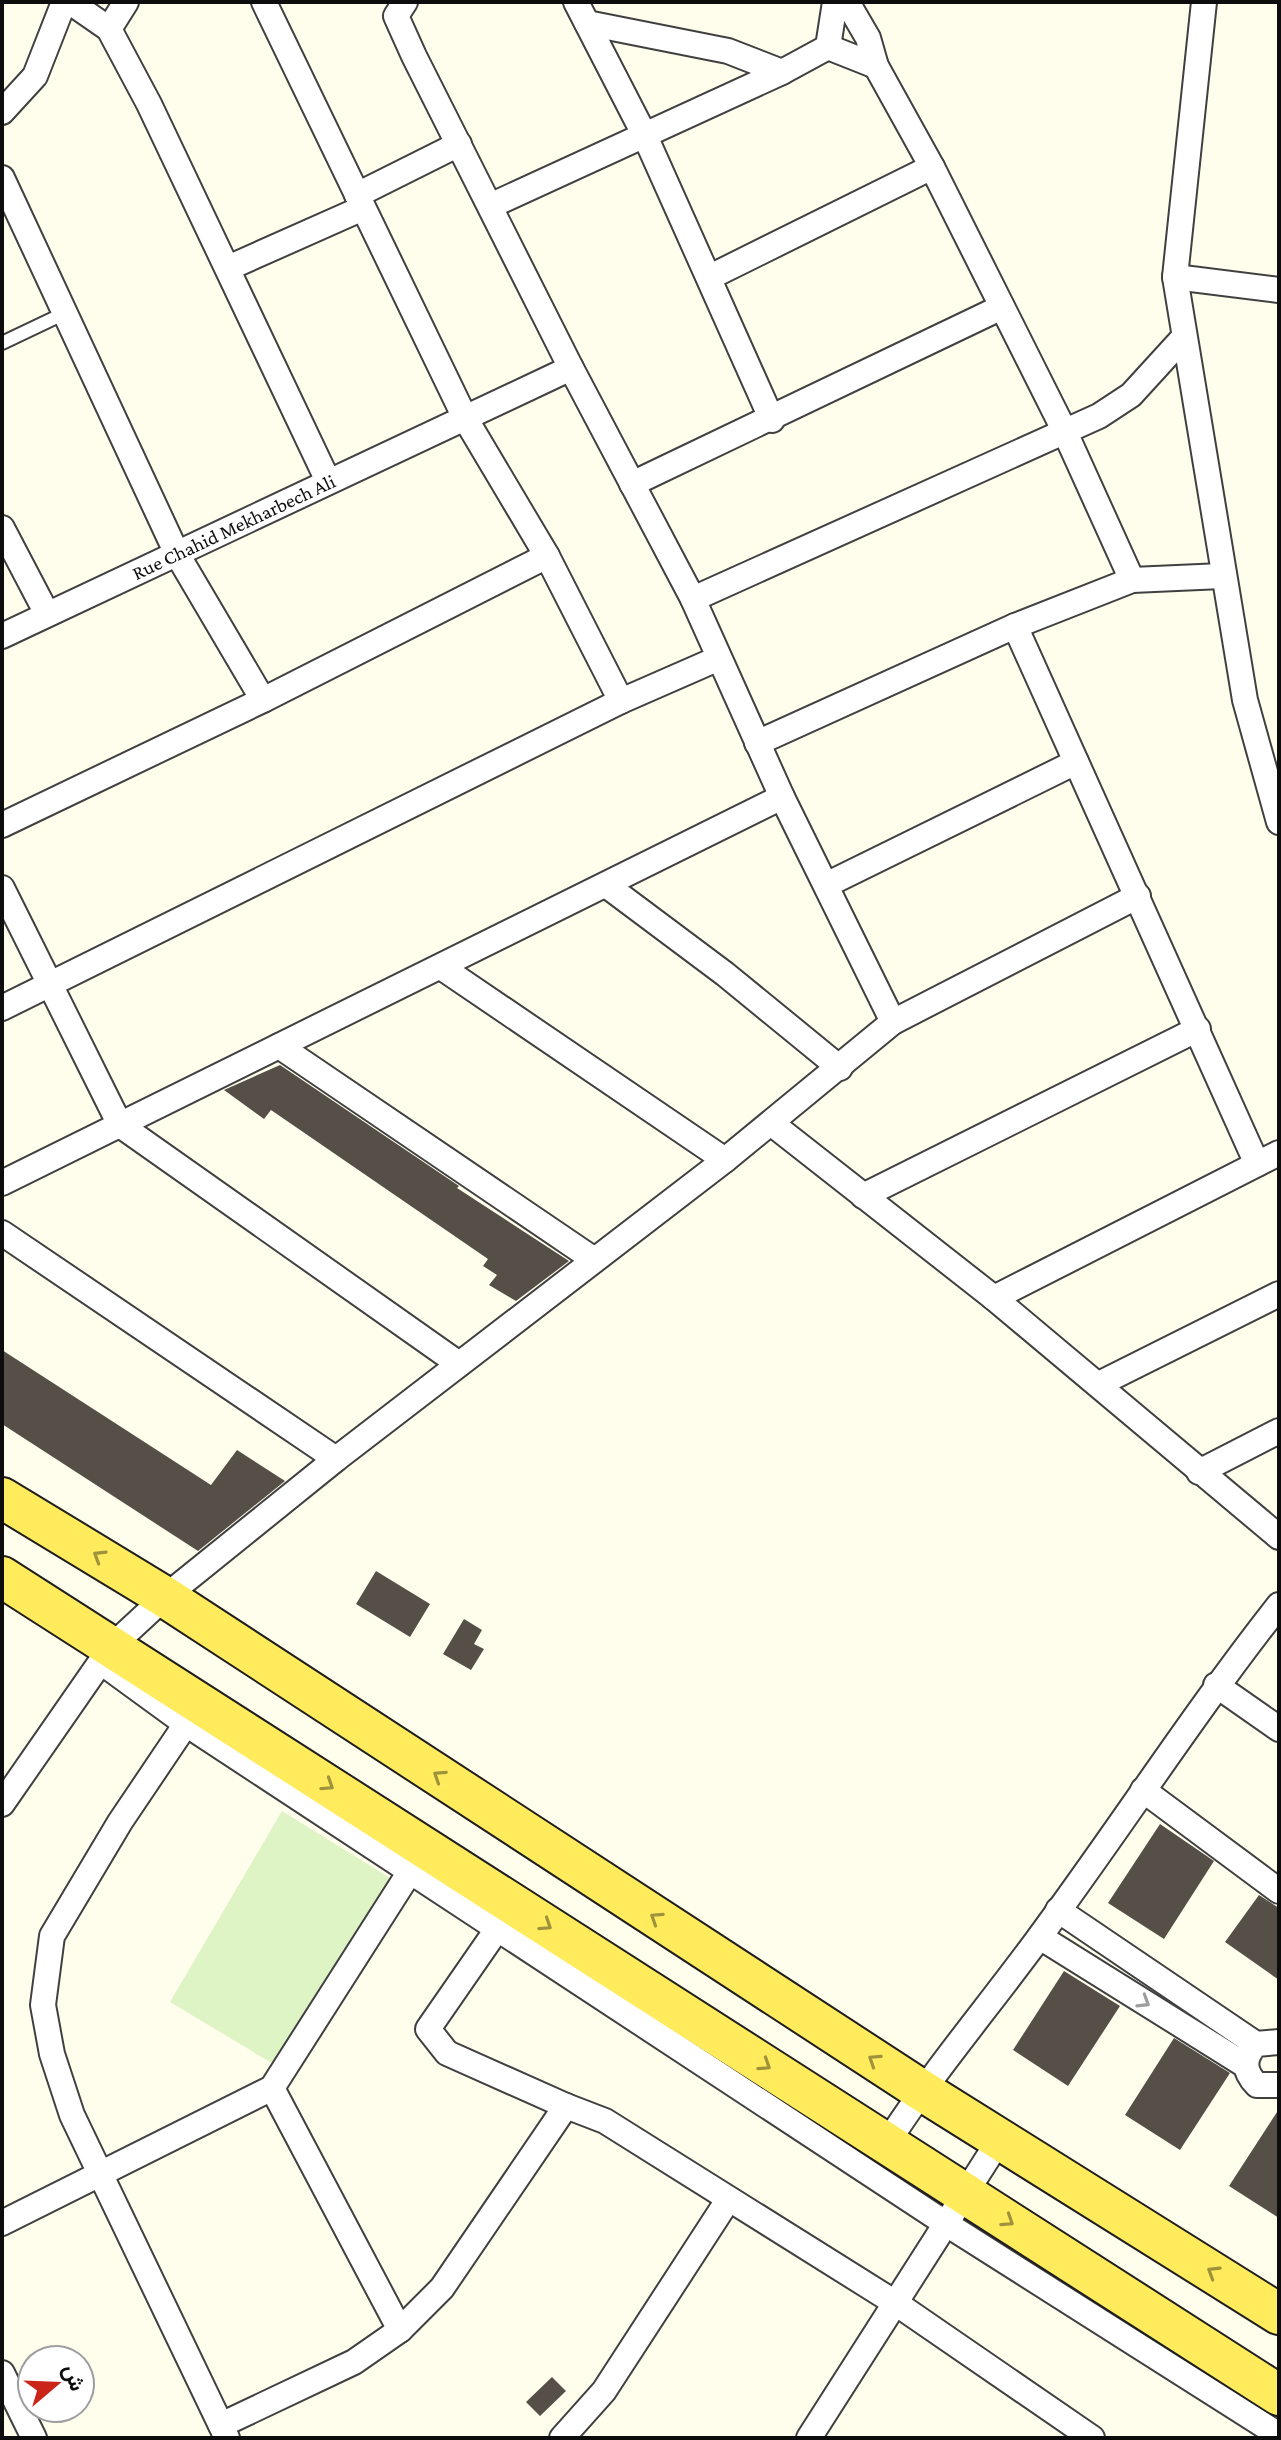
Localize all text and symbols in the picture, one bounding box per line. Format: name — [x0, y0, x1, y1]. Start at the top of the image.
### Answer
street label: Rue Chahid Mekharbech Ali — [129, 470, 339, 584]
one-way arrow — [93, 1551, 107, 1566]
one-way arrow — [433, 1771, 447, 1786]
one-way arrow — [319, 1775, 333, 1790]
one-way arrow — [651, 1913, 665, 1928]
one-way arrow — [538, 1915, 552, 1930]
one-way arrow — [1135, 1992, 1150, 2008]
one-way arrow — [869, 2055, 883, 2070]
one-way arrow — [757, 2056, 771, 2071]
one-way arrow — [999, 2211, 1014, 2226]
one-way arrow — [1207, 2267, 1222, 2282]
north arrow — [16, 2344, 96, 2424]
text: ش — [57, 2361, 91, 2395]

